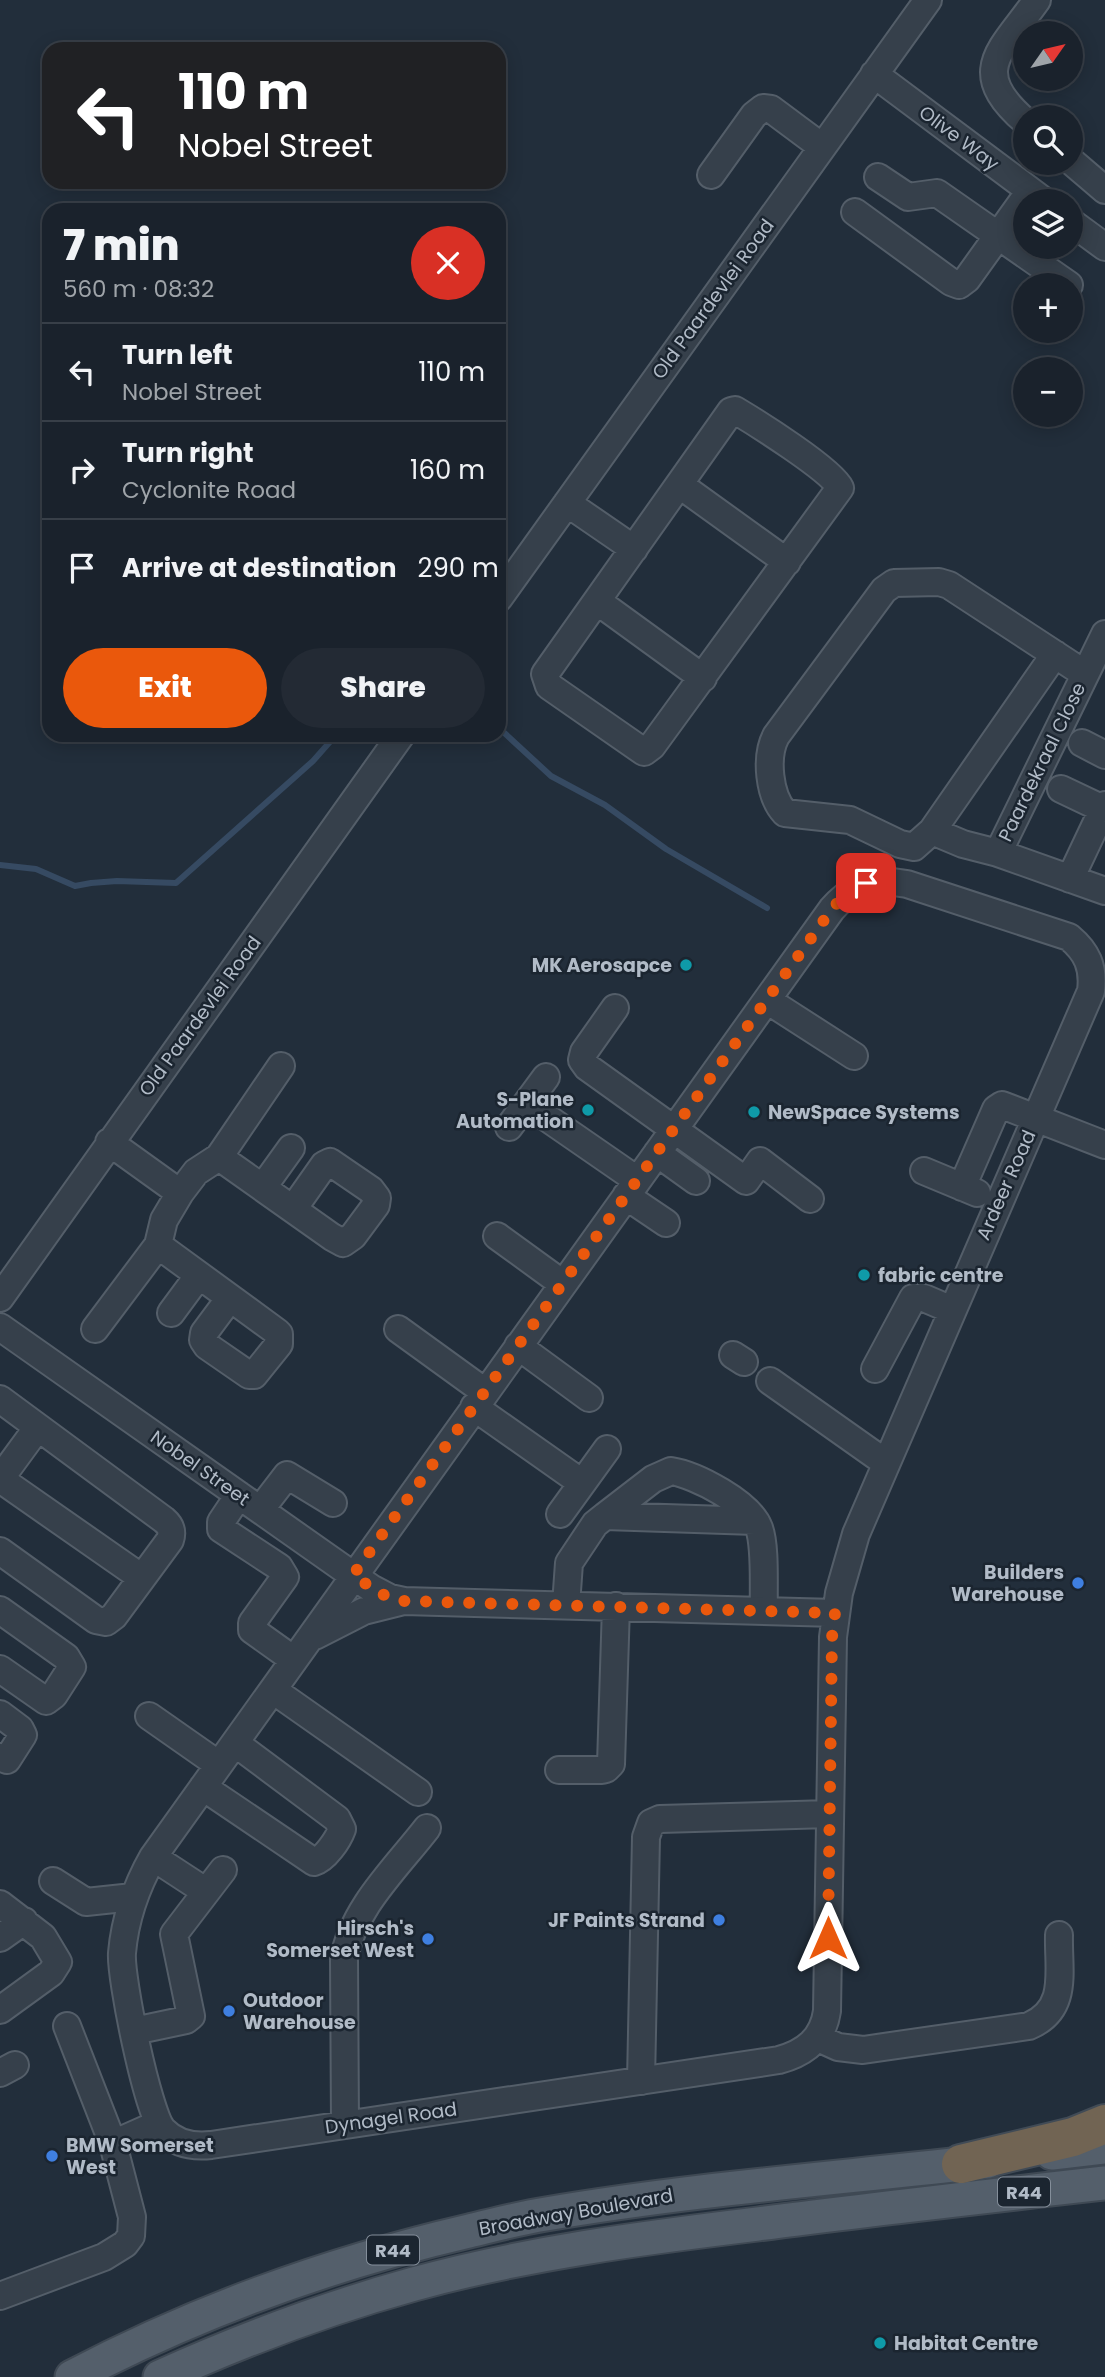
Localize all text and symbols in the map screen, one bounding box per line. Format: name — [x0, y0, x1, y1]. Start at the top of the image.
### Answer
north arrow — [1013, 21, 1083, 91]
map controls — [1013, 21, 1083, 427]
text: 110 m — [178, 58, 309, 126]
icon: left — [63, 70, 154, 161]
street label: Olive Way — [913, 99, 1005, 177]
button: search — [1013, 105, 1083, 175]
text: Nobel Street — [178, 123, 373, 168]
button: layers — [1013, 189, 1083, 259]
street label: Old Paardevlei Road — [646, 213, 780, 385]
text: 7 min — [63, 216, 180, 275]
button: close — [411, 226, 485, 300]
text: 560 m · 08:32 — [63, 273, 214, 305]
button: + — [1013, 273, 1083, 343]
text: Turn left — [122, 337, 233, 373]
icon: left — [63, 353, 101, 391]
text: 110 m — [418, 354, 485, 390]
button: − — [1013, 357, 1083, 427]
text: Nobel Street — [122, 376, 262, 408]
text: Turn right — [122, 435, 254, 471]
icon: right — [63, 451, 101, 489]
text: 160 m — [410, 452, 485, 488]
text: Cyclonite Road — [122, 474, 296, 506]
icon: arrive — [63, 549, 101, 587]
text: Arrive at destination — [122, 550, 397, 586]
text: 290 m — [418, 550, 499, 586]
button: Exit — [63, 648, 267, 728]
button: Share — [281, 648, 485, 728]
street label: Paardekraal Close — [992, 678, 1092, 846]
pin — [836, 853, 896, 913]
icon: arrive — [847, 864, 885, 902]
street label: Old Paardevlei Road — [133, 930, 267, 1102]
place label: MK Aerosapce — [532, 952, 672, 979]
marker: MK Aerosapce — [678, 957, 694, 973]
place label: S-Plane Automation — [456, 1086, 574, 1135]
place label: NewSpace Systems — [768, 1099, 960, 1126]
marker: S-Plane Automation — [580, 1102, 596, 1118]
marker: NewSpace Systems — [746, 1104, 762, 1120]
street label: Ardeer Road — [970, 1126, 1042, 1244]
place label: fabric centre — [878, 1262, 1004, 1289]
marker: fabric centre — [856, 1267, 872, 1283]
street label: Nobel Street — [145, 1424, 255, 1512]
place label: Builders Warehouse — [951, 1559, 1064, 1608]
marker: Builders Warehouse — [1070, 1575, 1086, 1591]
position arrow — [791, 1901, 865, 1975]
place label: JF Paints Strand — [548, 1907, 705, 1934]
marker: JF Paints Strand — [711, 1912, 727, 1928]
place label: Hirsch's Somerset West — [266, 1915, 414, 1964]
marker: Hirsch's Somerset West — [420, 1931, 436, 1947]
place label: Outdoor Warehouse — [243, 1987, 356, 2036]
marker: Outdoor Warehouse — [221, 2003, 237, 2019]
street label: Dynagel Road — [323, 2095, 459, 2141]
place label: BMW Somerset West — [66, 2132, 214, 2181]
marker: BMW Somerset West — [44, 2148, 60, 2164]
road number: R44 — [998, 2178, 1050, 2206]
street label: Broadway Boulevard — [477, 2182, 675, 2242]
road number: R44 — [367, 2236, 419, 2264]
place label: Habitat Centre — [894, 2330, 1038, 2357]
marker: Habitat Centre — [872, 2335, 888, 2351]

